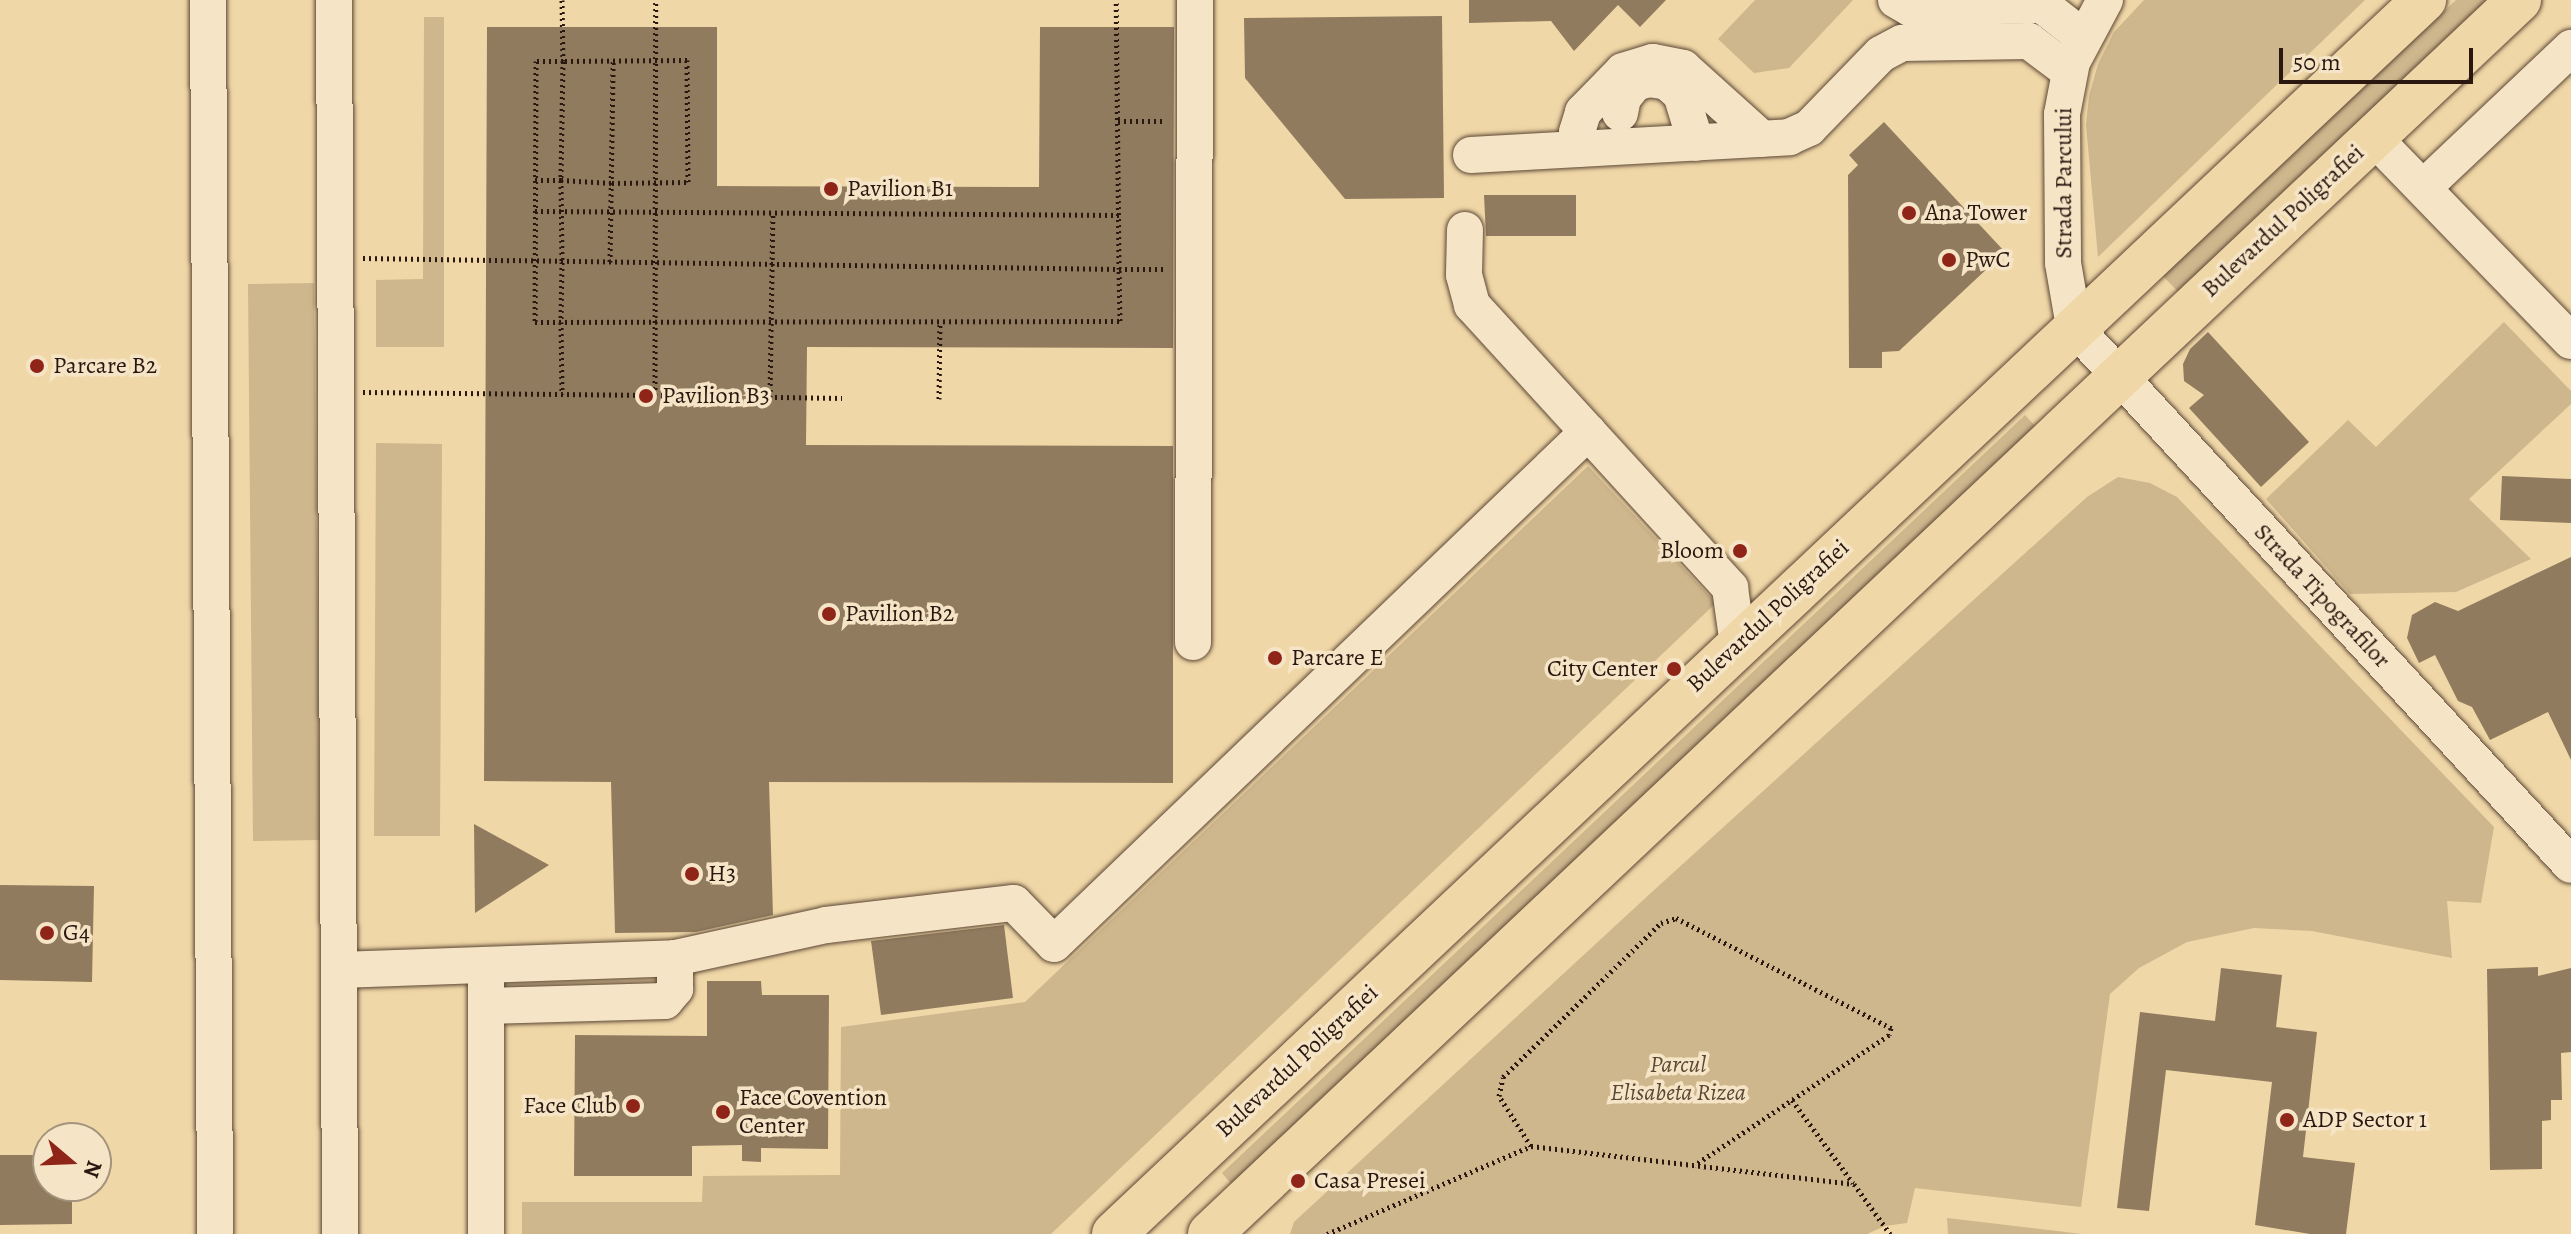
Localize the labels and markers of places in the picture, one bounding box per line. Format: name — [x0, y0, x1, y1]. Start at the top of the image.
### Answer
place label: Pavilion B1 — [847, 175, 953, 203]
marker: Pavilion B1 — [822, 180, 840, 198]
place label: Ana Tower — [1925, 199, 2027, 227]
marker: Ana Tower — [1900, 204, 1918, 222]
place label: PwC — [1965, 246, 2010, 274]
marker: PwC — [1940, 251, 1958, 269]
place label: Parcare B2 — [53, 352, 157, 380]
marker: Parcare B2 — [28, 357, 46, 375]
place label: Pavilion B3 — [662, 382, 770, 410]
marker: Pavilion B3 — [637, 387, 655, 405]
place label: Bloom — [1660, 537, 1724, 565]
marker: Bloom — [1731, 542, 1749, 560]
place label: Pavilion B2 — [845, 600, 954, 628]
marker: Pavilion B2 — [820, 605, 838, 623]
place label: Parcare E — [1291, 644, 1384, 672]
marker: Parcare E — [1266, 649, 1284, 667]
place label: City Center — [1547, 655, 1658, 683]
marker: City Center — [1665, 660, 1683, 678]
place label: H3 — [708, 860, 736, 888]
marker: H3 — [683, 865, 701, 883]
place label: G4 — [63, 919, 90, 947]
marker: G4 — [38, 924, 56, 942]
place label: Face Covention Center — [739, 1084, 887, 1140]
place label: Face Club — [523, 1092, 617, 1120]
marker: Face Club — [624, 1097, 642, 1115]
marker: Face Covention Center — [714, 1103, 732, 1121]
place label: ADP Sector 1 — [2303, 1106, 2427, 1134]
marker: ADP Sector 1 — [2278, 1111, 2296, 1129]
place label: Casa Presei — [1314, 1167, 1426, 1195]
marker: Casa Presei — [1289, 1172, 1307, 1190]

